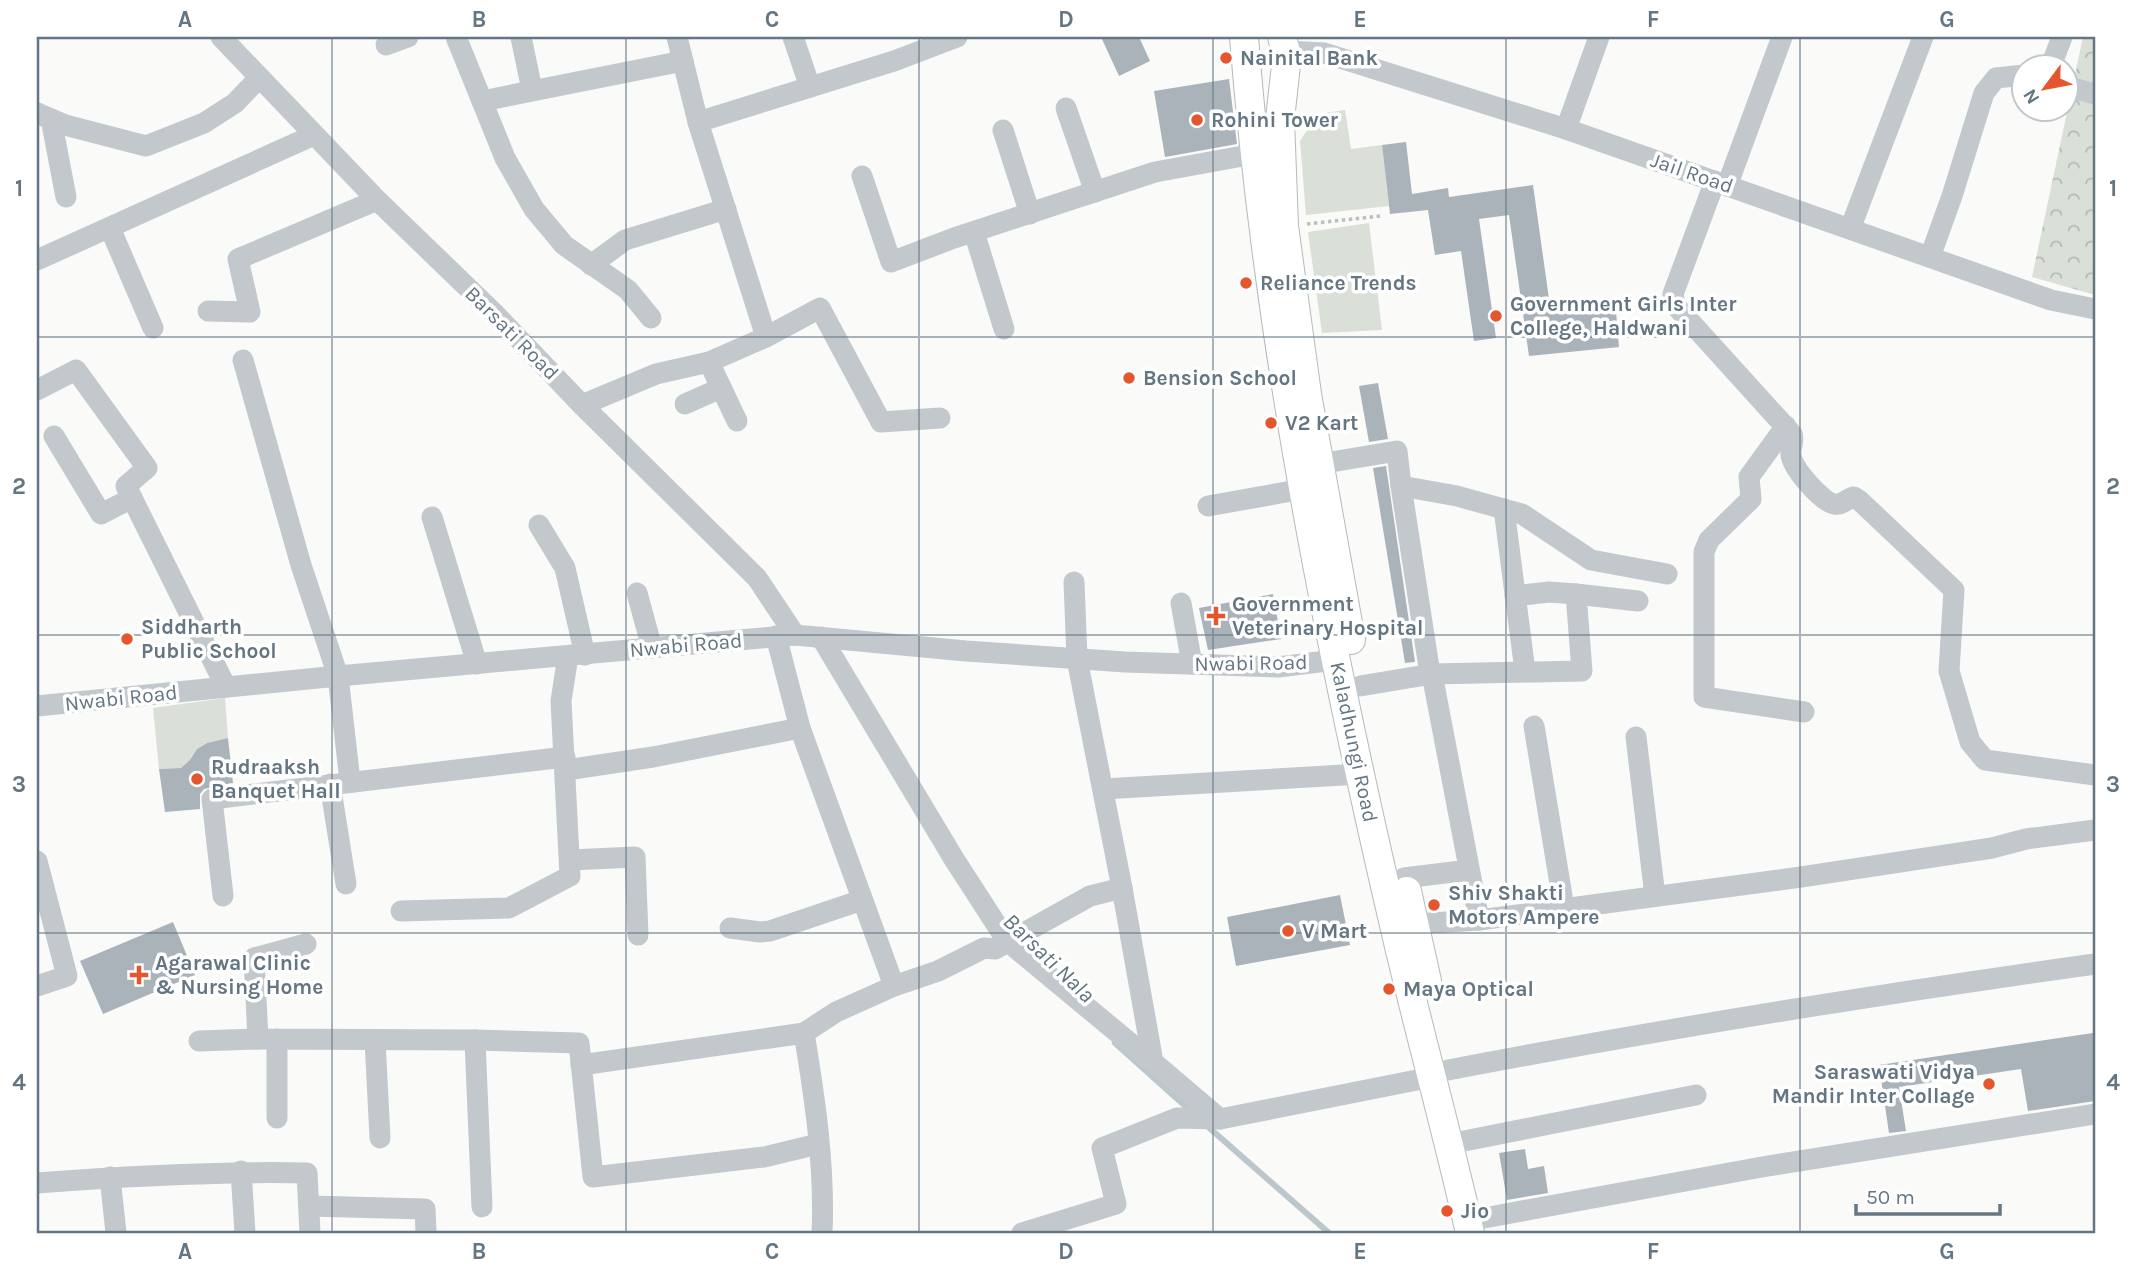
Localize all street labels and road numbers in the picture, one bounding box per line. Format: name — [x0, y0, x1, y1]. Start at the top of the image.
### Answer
street label: Jail Road — [1648, 148, 1736, 198]
street label: Barsati Road — [460, 281, 564, 385]
street label: Nwabi Road — [629, 628, 743, 662]
street label: Nwabi Road — [1194, 650, 1308, 676]
street label: Kaladhungi Road — [1325, 659, 1383, 825]
street label: Nwabi Road — [63, 680, 179, 716]

